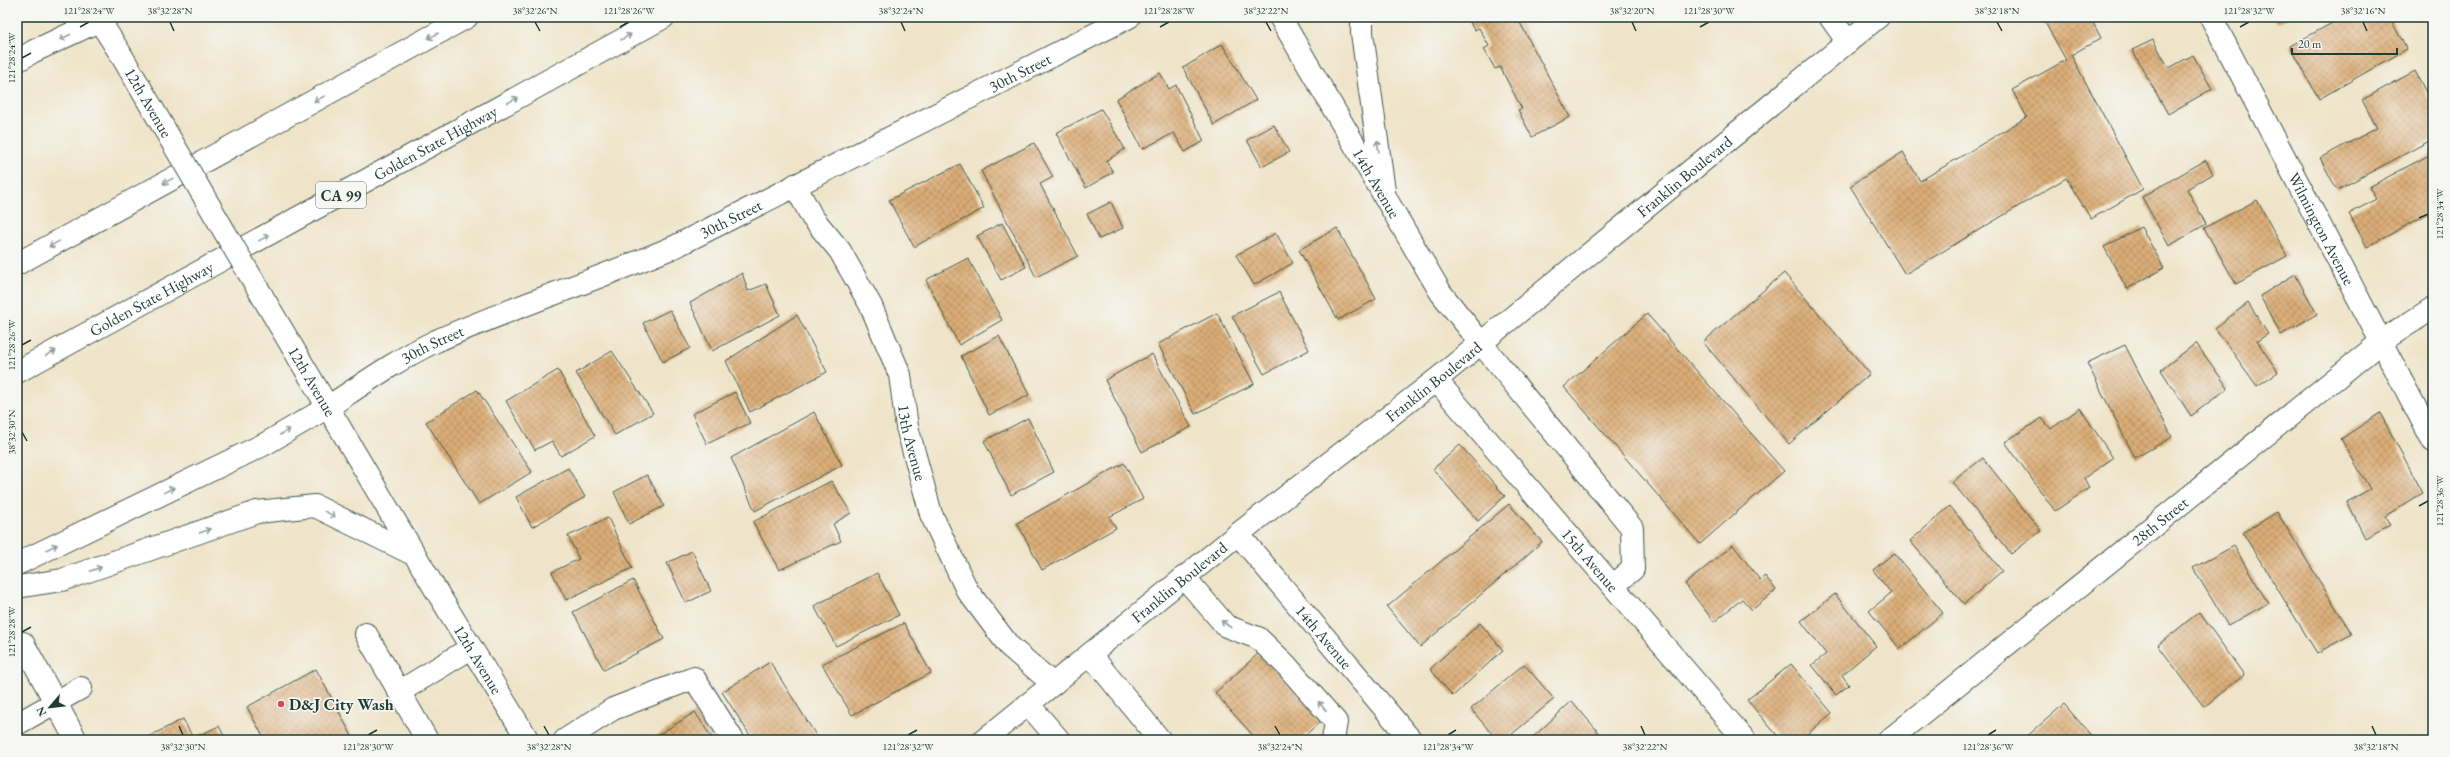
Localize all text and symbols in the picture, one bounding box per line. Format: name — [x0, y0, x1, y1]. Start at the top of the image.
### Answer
text: 121°28'24"W — [64, 4, 115, 17]
text: 38°32'28"N — [148, 4, 193, 17]
text: 38°32'26"N — [513, 4, 558, 17]
text: 121°28'26"W — [604, 4, 655, 17]
text: 38°32'24"N — [879, 4, 924, 17]
text: 121°28'28"W — [1144, 4, 1195, 17]
text: 38°32'22"N — [1244, 4, 1289, 17]
text: 38°32'20"N — [1610, 4, 1655, 17]
text: 121°28'30"W — [1684, 4, 1735, 17]
text: 38°32'18"N — [1975, 4, 2020, 17]
text: 121°28'32"W — [2224, 4, 2275, 17]
text: 38°32'16"N — [2341, 4, 2386, 17]
scale bar — [2292, 30, 2397, 56]
text: 121°28'24"W — [5, 32, 18, 83]
one-way arrow — [427, 32, 439, 40]
one-way arrow — [620, 33, 632, 41]
one-way arrow — [59, 34, 71, 41]
text: 20 m — [2298, 36, 2322, 52]
street label: 30th Street — [985, 48, 1054, 97]
street label: 12th Avenue — [120, 63, 177, 141]
one-way arrow — [313, 95, 325, 103]
one-way arrow — [507, 96, 519, 104]
street label: Golden State Highway — [370, 100, 502, 185]
street label: Franklin Boulevard — [1632, 130, 1737, 222]
one-way arrow — [1374, 140, 1382, 153]
street label: 14th Avenue — [1348, 144, 1405, 222]
street label: Wilmington Avenue — [2284, 169, 2360, 289]
one-way arrow — [162, 178, 174, 186]
road number: CA 99 — [316, 182, 366, 208]
text: 121°28'34"W — [2433, 188, 2446, 239]
street label: 30th Street — [696, 194, 765, 243]
one-way arrow — [258, 233, 270, 241]
one-way arrow — [48, 240, 60, 248]
street label: Golden State Highway — [85, 255, 218, 341]
text: 121°28'26"W — [5, 319, 18, 370]
street label: 30th Street — [397, 320, 467, 368]
street label: Franklin Boulevard — [1381, 336, 1487, 426]
street label: 12th Avenue — [284, 342, 341, 420]
one-way arrow — [45, 349, 57, 356]
street label: 13th Avenue — [894, 403, 932, 483]
text: 38°32'30"N — [5, 409, 18, 454]
one-way arrow — [279, 428, 291, 436]
text: 121°28'36"W — [2433, 475, 2446, 526]
one-way arrow — [163, 486, 175, 493]
street label: 28th Street — [2127, 492, 2192, 550]
one-way arrow — [324, 511, 336, 518]
street label: 15th Avenue — [1557, 523, 1624, 596]
one-way arrow — [199, 527, 212, 534]
street label: Franklin Boulevard — [1127, 536, 1232, 627]
one-way arrow — [46, 543, 58, 550]
one-way arrow — [89, 565, 102, 572]
street label: 14th Avenue — [1291, 600, 1357, 673]
text: 121°28'28"W — [5, 606, 18, 657]
one-way arrow — [1220, 619, 1231, 628]
street label: 12th Avenue — [449, 621, 508, 698]
north arrow — [30, 687, 70, 727]
place label: D&J City Wash — [289, 694, 394, 715]
marker: D&J City Wash — [276, 699, 286, 709]
one-way arrow — [1318, 701, 1327, 712]
text: N — [33, 704, 49, 719]
text: 38°32'30"N — [161, 740, 206, 753]
text: 121°28'30"W — [343, 740, 394, 753]
text: 38°32'28"N — [527, 740, 572, 753]
text: 121°28'32"W — [883, 740, 934, 753]
text: 38°32'24"N — [1258, 740, 1303, 753]
text: 121°28'34"W — [1423, 740, 1474, 753]
text: 38°32'22"N — [1623, 740, 1668, 753]
text: 121°28'36"W — [1963, 740, 2014, 753]
text: 38°32'18"N — [2354, 740, 2399, 753]

